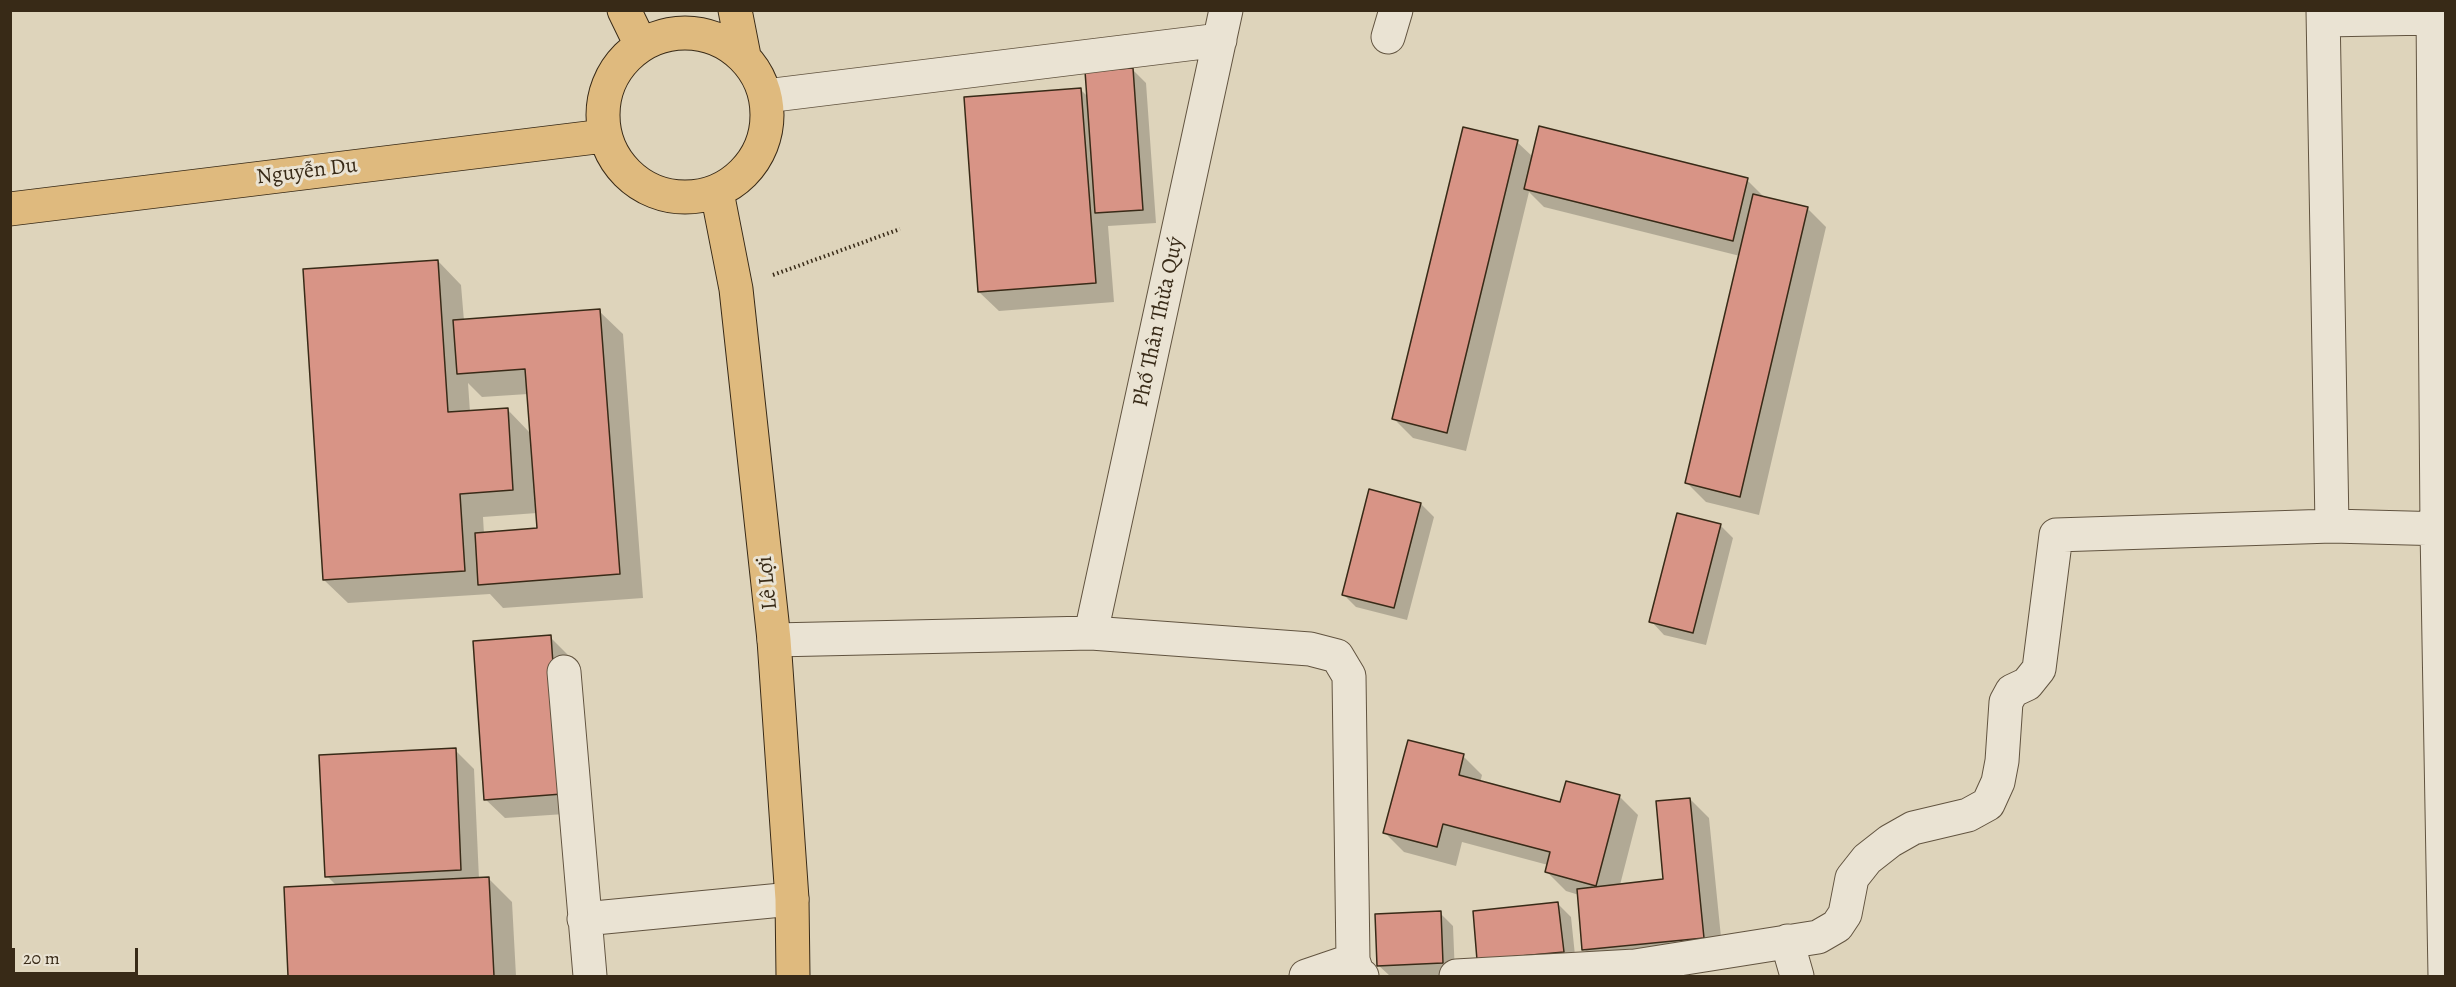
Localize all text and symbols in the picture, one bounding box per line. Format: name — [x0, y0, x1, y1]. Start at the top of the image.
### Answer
street label: Nguyễn Du — [255, 153, 359, 191]
street label: Phố Thân Thừa Quý — [1128, 235, 1190, 409]
street label: Lê Lợi — [752, 555, 784, 611]
scale bar — [15, 936, 141, 974]
text: 20 m — [23, 946, 60, 970]

